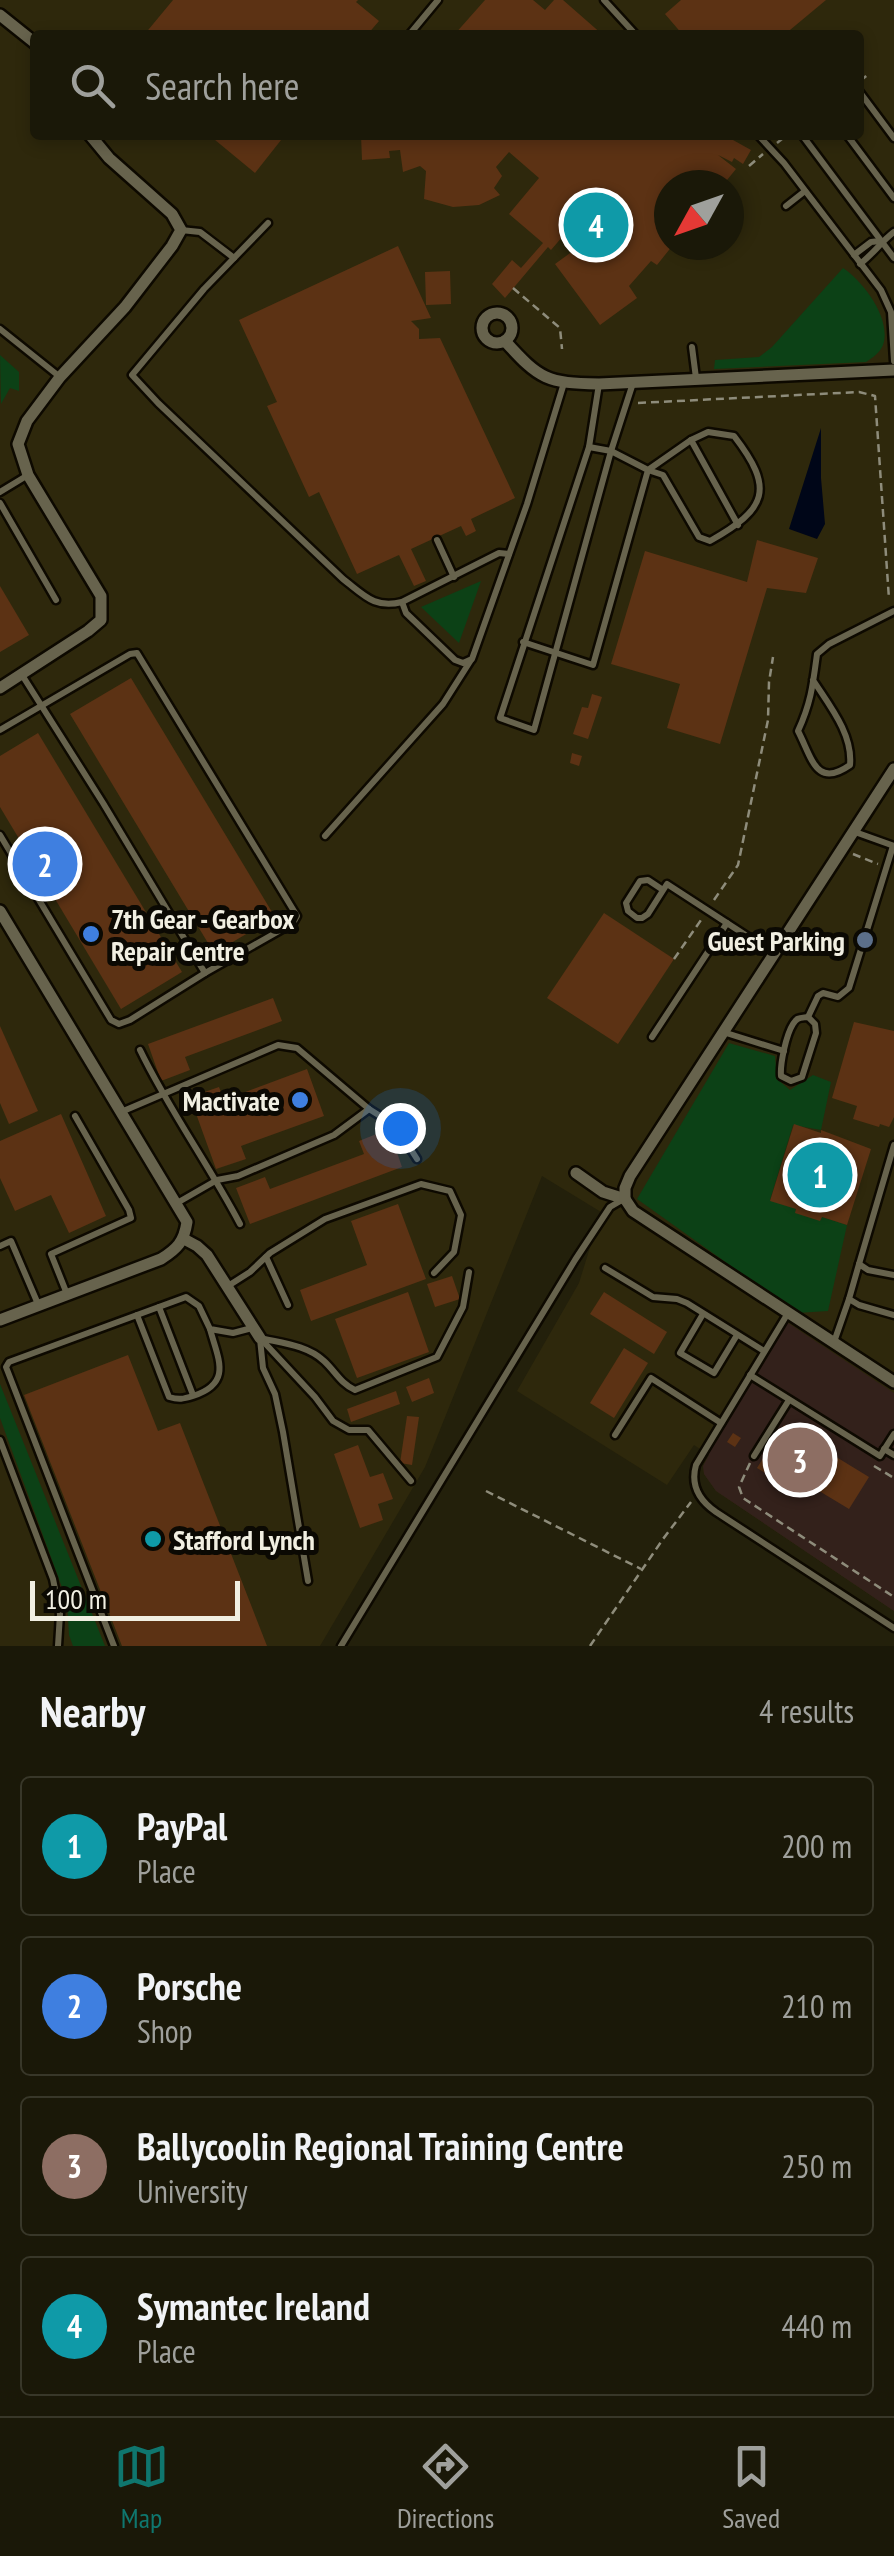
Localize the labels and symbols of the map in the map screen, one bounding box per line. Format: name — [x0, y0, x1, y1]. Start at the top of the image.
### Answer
north arrow — [654, 170, 744, 260]
pin: 4 — [564, 188, 628, 262]
pin: 2 — [12, 826, 78, 902]
place label: 7th Gear - Gearbox Repair Centre — [111, 900, 295, 969]
place label: Guest Parking — [707, 922, 845, 959]
marker: 7th Gear - Gearbox Repair Centre — [80, 923, 102, 945]
marker: Guest Parking — [854, 929, 876, 951]
place label: Mactivate — [183, 1082, 280, 1119]
marker: Mactivate — [289, 1089, 311, 1111]
your location — [375, 1103, 426, 1154]
pin: 1 — [788, 1138, 852, 1212]
pin: 3 — [768, 1422, 832, 1498]
place label: Stafford Lynch — [173, 1521, 315, 1558]
marker: Stafford Lynch — [142, 1528, 164, 1550]
scale bar — [30, 1576, 240, 1620]

